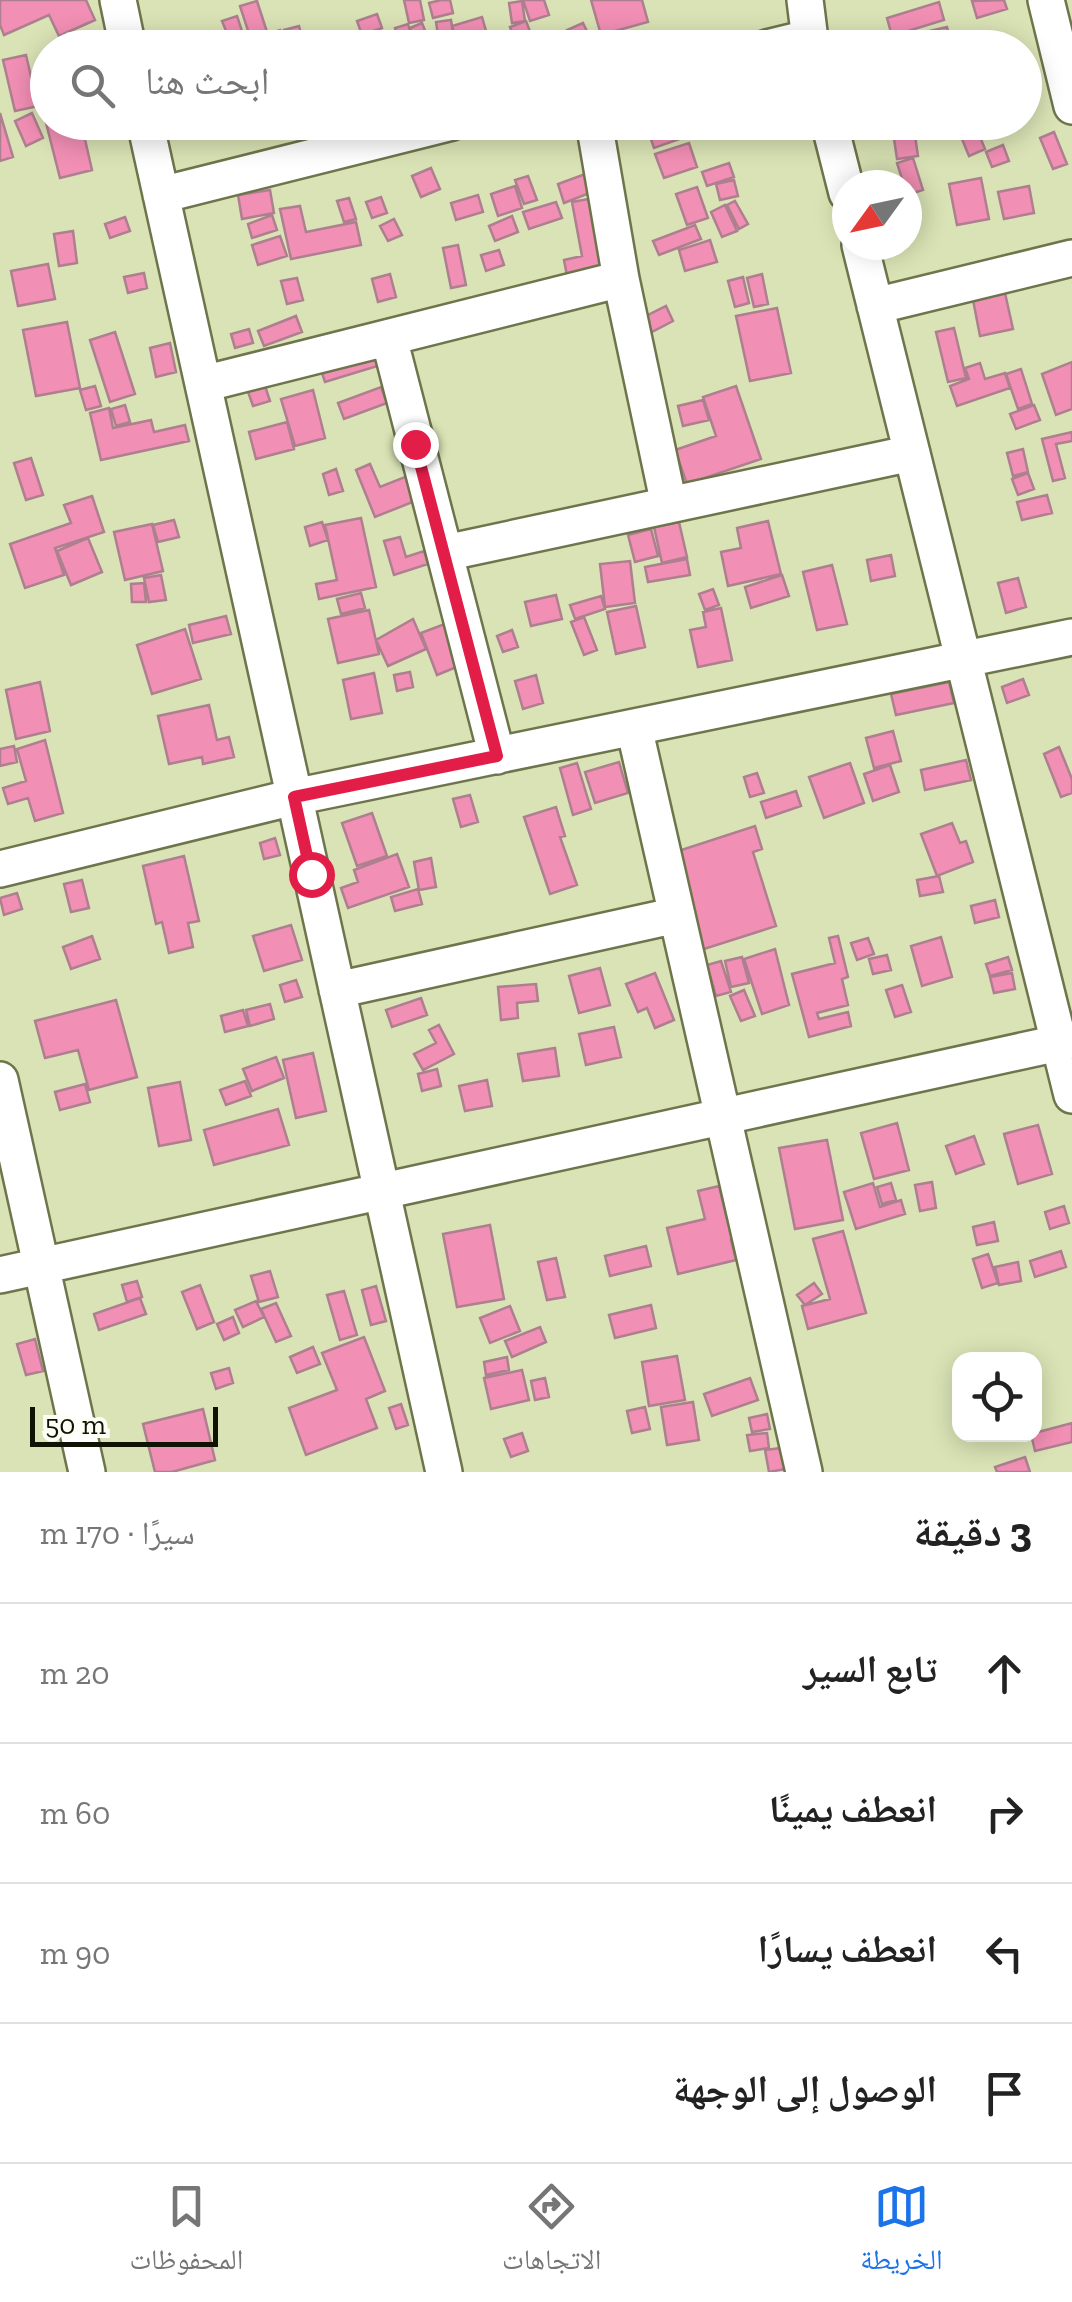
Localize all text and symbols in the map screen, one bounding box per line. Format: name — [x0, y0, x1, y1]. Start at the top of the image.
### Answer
search box — [30, 30, 1042, 140]
icon: search — [65, 58, 120, 113]
text: ابحث هنا — [145, 58, 270, 104]
north arrow — [832, 170, 922, 260]
route end — [393, 422, 439, 468]
route start — [289, 852, 335, 898]
map controls — [952, 1352, 1042, 1442]
button: locate — [952, 1352, 1042, 1442]
scale bar — [30, 1402, 218, 1446]
text: 50 m — [45, 1408, 106, 1441]
text: 3 دقيقة — [914, 1506, 1032, 1557]
text: سيرًا · 170 m — [40, 1514, 195, 1552]
text: تابع السير — [803, 1646, 937, 1692]
icon: ahead — [977, 1646, 1032, 1701]
text: 20 m — [40, 1654, 110, 1692]
text: انعطف يمينًا — [769, 1786, 937, 1832]
icon: right — [977, 1786, 1032, 1841]
text: 60 m — [40, 1794, 110, 1832]
text: انعطف يسارًا — [758, 1926, 937, 1972]
icon: left — [977, 1926, 1032, 1981]
text: 90 m — [40, 1934, 110, 1972]
text: الوصول إلى الوجهة — [673, 2066, 937, 2112]
icon: arrive — [977, 2066, 1032, 2121]
tab: المحفوظات — [129, 2179, 243, 2287]
tab: الاتجاهات — [502, 2179, 601, 2287]
tab: الخريطة — [860, 2179, 943, 2287]

